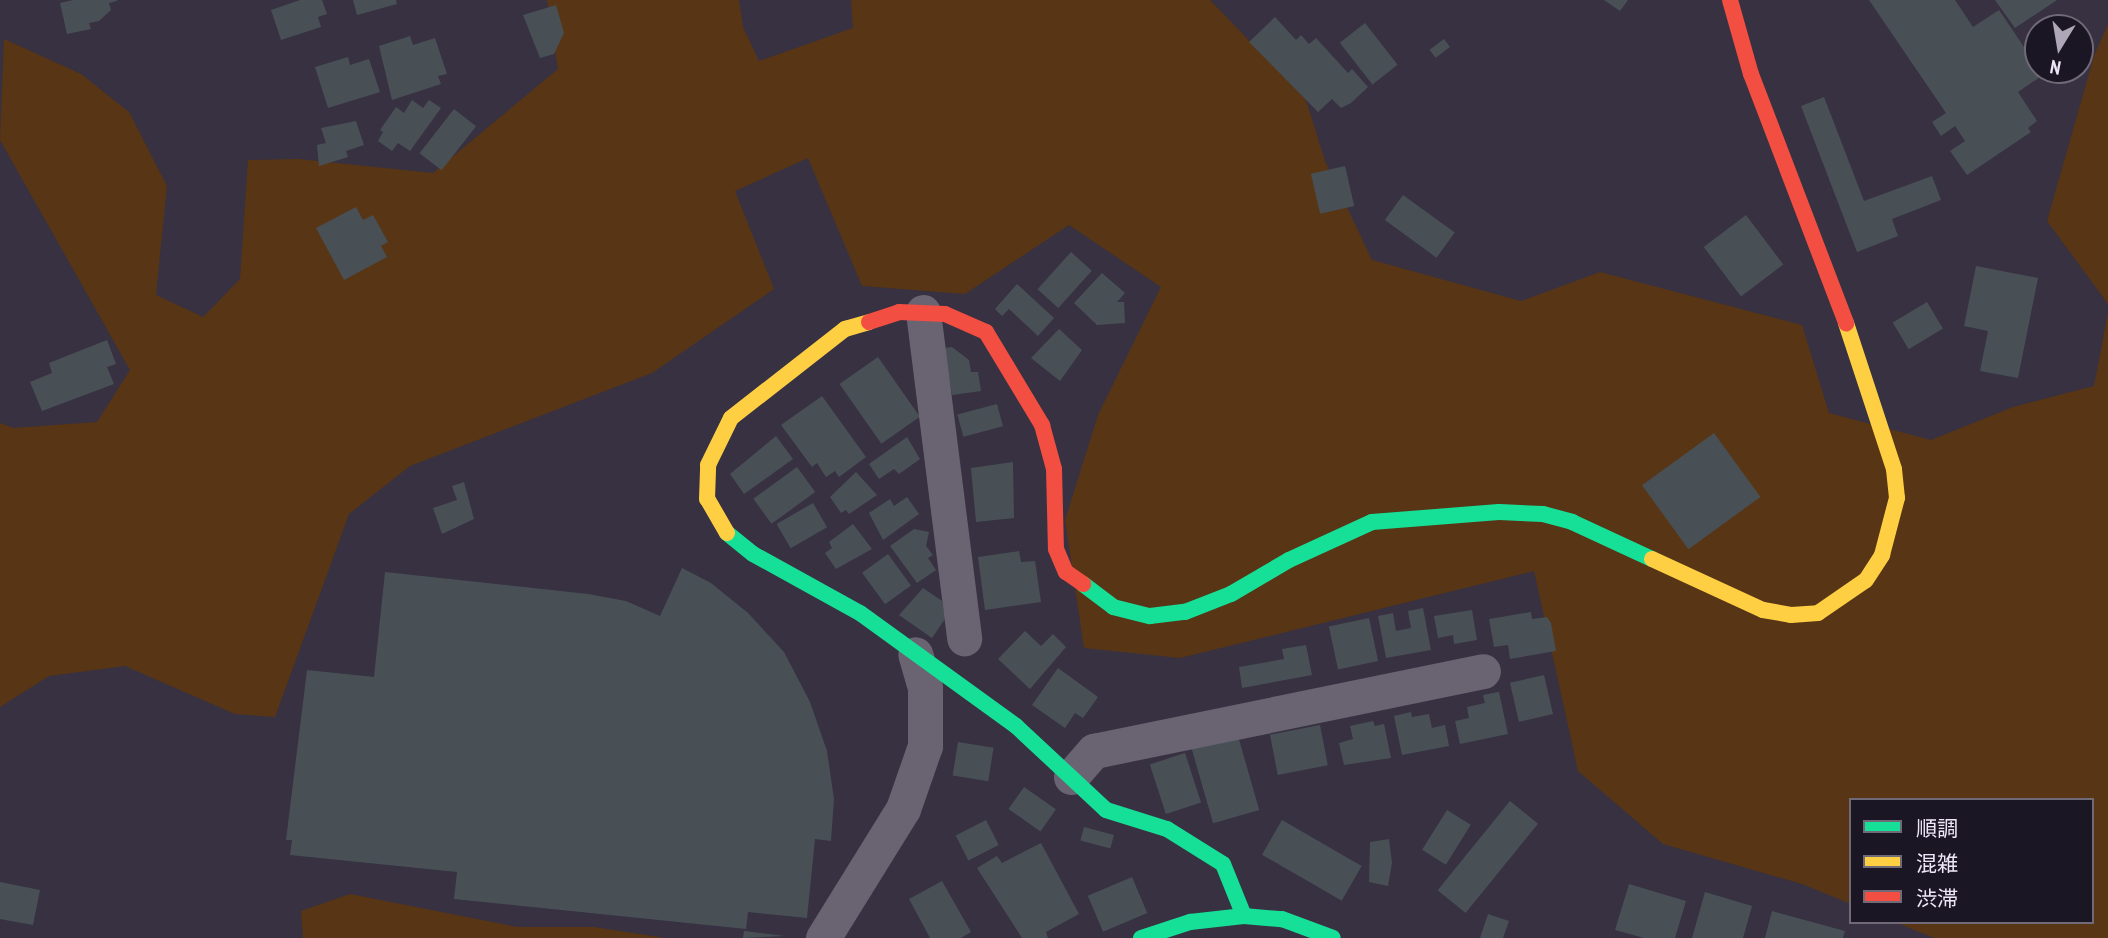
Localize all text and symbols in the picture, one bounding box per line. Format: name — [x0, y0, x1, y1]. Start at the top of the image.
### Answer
north arrow — [2024, 14, 2094, 84]
text: N — [2048, 55, 2063, 80]
legend — [1849, 798, 2094, 924]
text: 順調 — [1916, 815, 1958, 842]
text: 混雑 — [1916, 850, 1958, 877]
text: 渋滞 — [1916, 885, 1958, 912]

